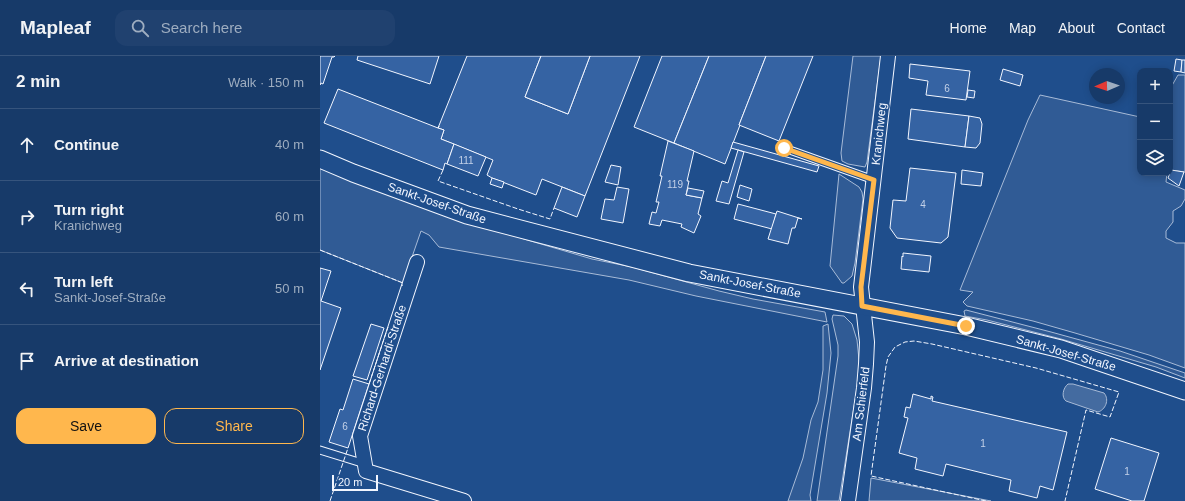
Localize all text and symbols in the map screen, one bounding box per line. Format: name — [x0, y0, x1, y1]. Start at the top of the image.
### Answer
search box — [115, 10, 395, 46]
text: Mapleaf — [20, 17, 91, 38]
icon: search — [129, 17, 151, 39]
text: Search here — [161, 19, 242, 36]
text: Home — [950, 20, 987, 36]
text: Map — [1009, 20, 1036, 36]
text: About — [1058, 20, 1095, 36]
text: Contact — [1117, 20, 1165, 36]
north arrow — [1089, 68, 1125, 104]
map controls — [1137, 68, 1173, 176]
button: + — [1137, 68, 1173, 104]
text: 2 min — [16, 72, 60, 91]
text: Walk · 150 m — [228, 75, 304, 90]
house number: 6 — [944, 83, 950, 94]
street label: Kranichweg — [869, 102, 889, 166]
button: − — [1137, 104, 1173, 140]
icon: ahead — [16, 134, 38, 156]
text: Continue — [54, 136, 119, 153]
text: 40 m — [275, 137, 304, 152]
route start — [775, 139, 793, 157]
button: layers — [1137, 140, 1173, 176]
house number: 111 — [458, 155, 474, 166]
house number: 119 — [667, 179, 683, 190]
street label: Sankt-Josef-Straße — [386, 180, 488, 227]
house number: 4 — [920, 199, 926, 210]
text: Turn right — [54, 201, 124, 218]
icon: right — [16, 206, 38, 228]
text: 60 m — [275, 209, 304, 224]
text: Kranichweg — [54, 218, 122, 233]
street label: Sankt-Josef-Straße — [698, 267, 802, 301]
text: Turn left — [54, 273, 113, 290]
icon: left — [16, 278, 38, 300]
text: 50 m — [275, 281, 304, 296]
text: Sankt-Josef-Straße — [54, 290, 166, 305]
street label: Richard-Gerhardi-Straße — [355, 303, 409, 433]
route end — [957, 317, 975, 335]
street label: Sankt-Josef-Straße — [1014, 332, 1118, 374]
icon: arrive — [16, 350, 38, 372]
text: Arrive at destination — [54, 352, 199, 369]
street label: Am Schierfeld — [850, 366, 872, 442]
button: Save — [16, 408, 156, 444]
button: Share — [164, 408, 304, 444]
house number: 6 — [342, 421, 348, 432]
house number: 1 — [980, 438, 986, 449]
house number: 1 — [1124, 466, 1130, 477]
scale bar — [332, 473, 378, 492]
text: 20 m — [338, 476, 362, 488]

